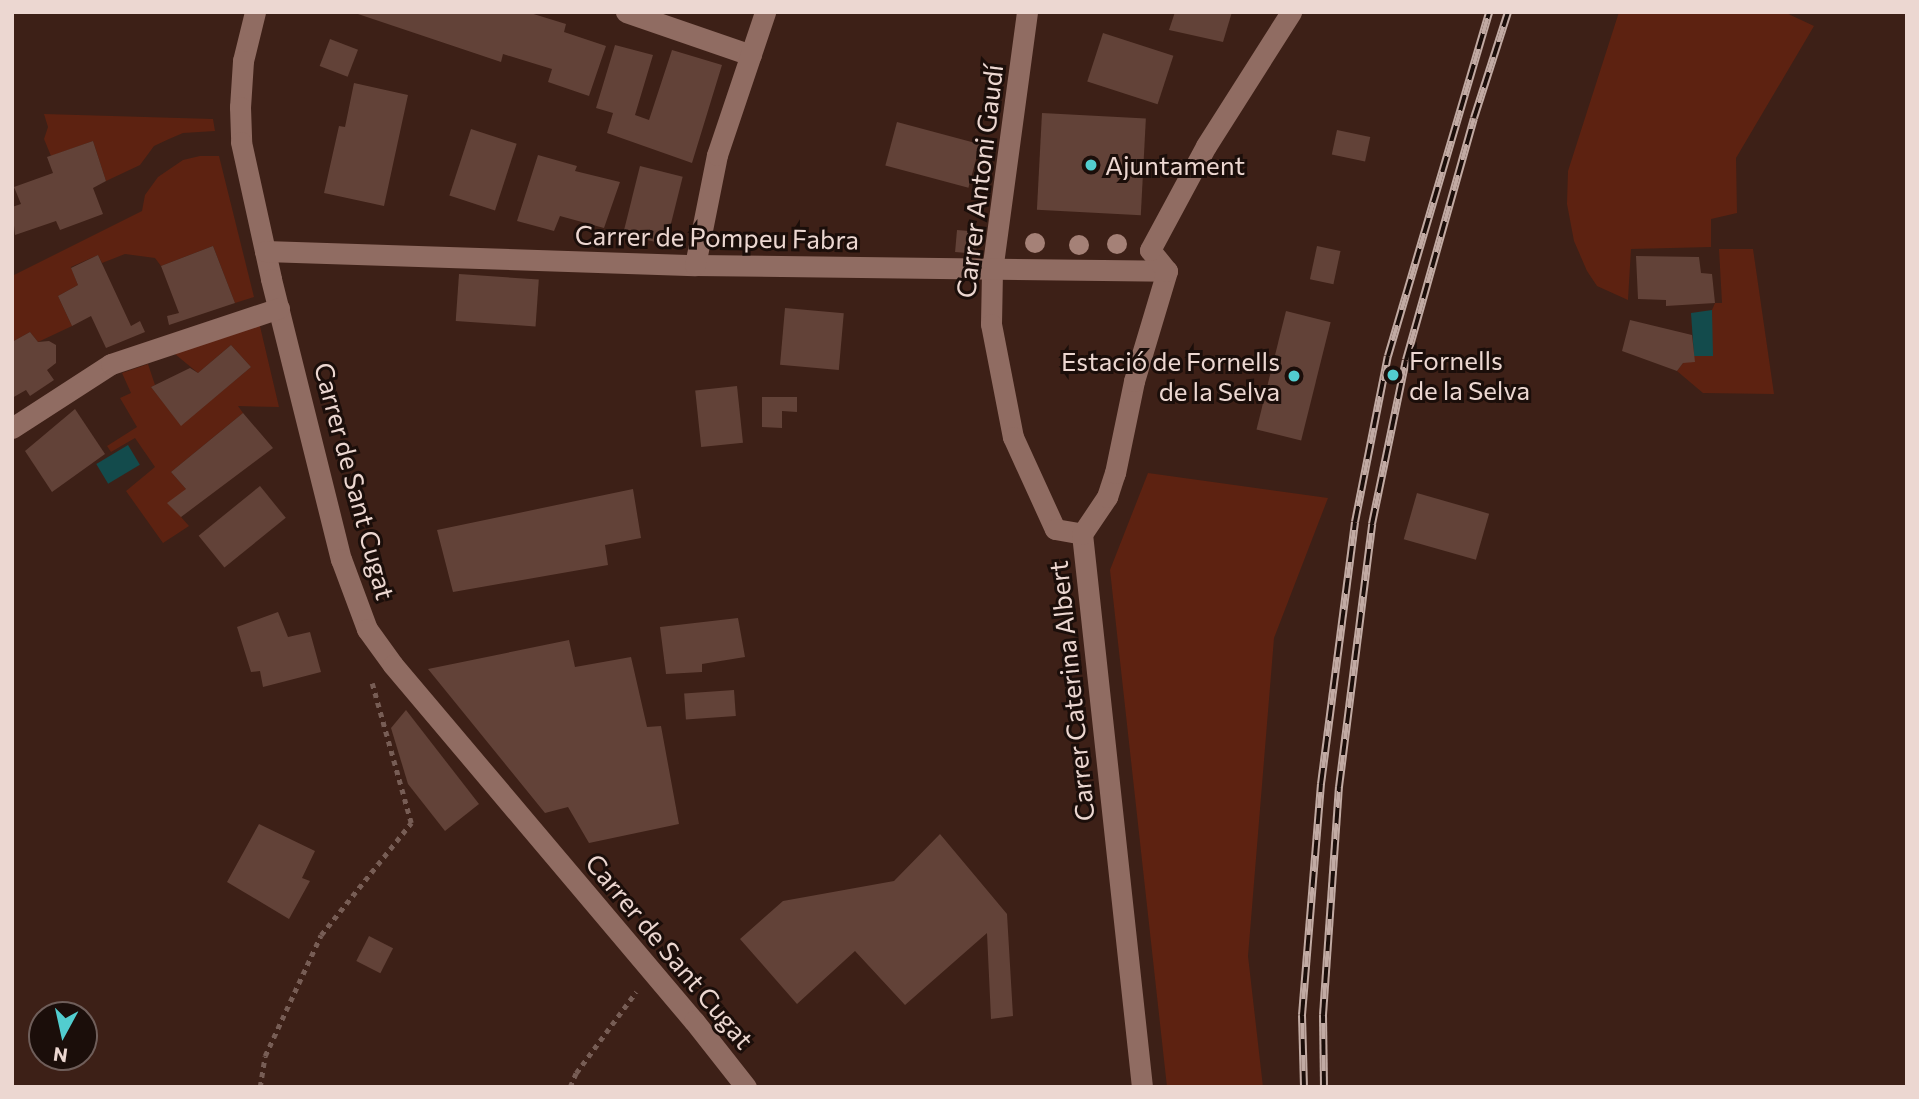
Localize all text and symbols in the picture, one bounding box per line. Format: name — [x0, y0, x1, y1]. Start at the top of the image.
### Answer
street label: Carrer Antoni Gaudí — [949, 62, 1009, 300]
place label: Ajuntament — [1105, 149, 1245, 181]
marker: Ajuntament — [1083, 157, 1099, 173]
street label: Carrer de Pompeu Fabra — [575, 219, 859, 255]
place label: Fornells de la Selva — [1409, 344, 1530, 406]
place label: Estació de Fornells de la Selva — [1061, 345, 1280, 406]
street label: Carrer de Sant Cugat — [308, 359, 402, 603]
marker: Fornells de la Selva — [1383, 365, 1403, 385]
marker: Estació de Fornells de la Selva — [1286, 368, 1302, 384]
street label: Carrer Caterina Albert — [1042, 559, 1100, 823]
street label: Carrer de Sant Cugat — [580, 847, 760, 1055]
north arrow — [28, 1001, 98, 1071]
text: N — [52, 1043, 69, 1068]

